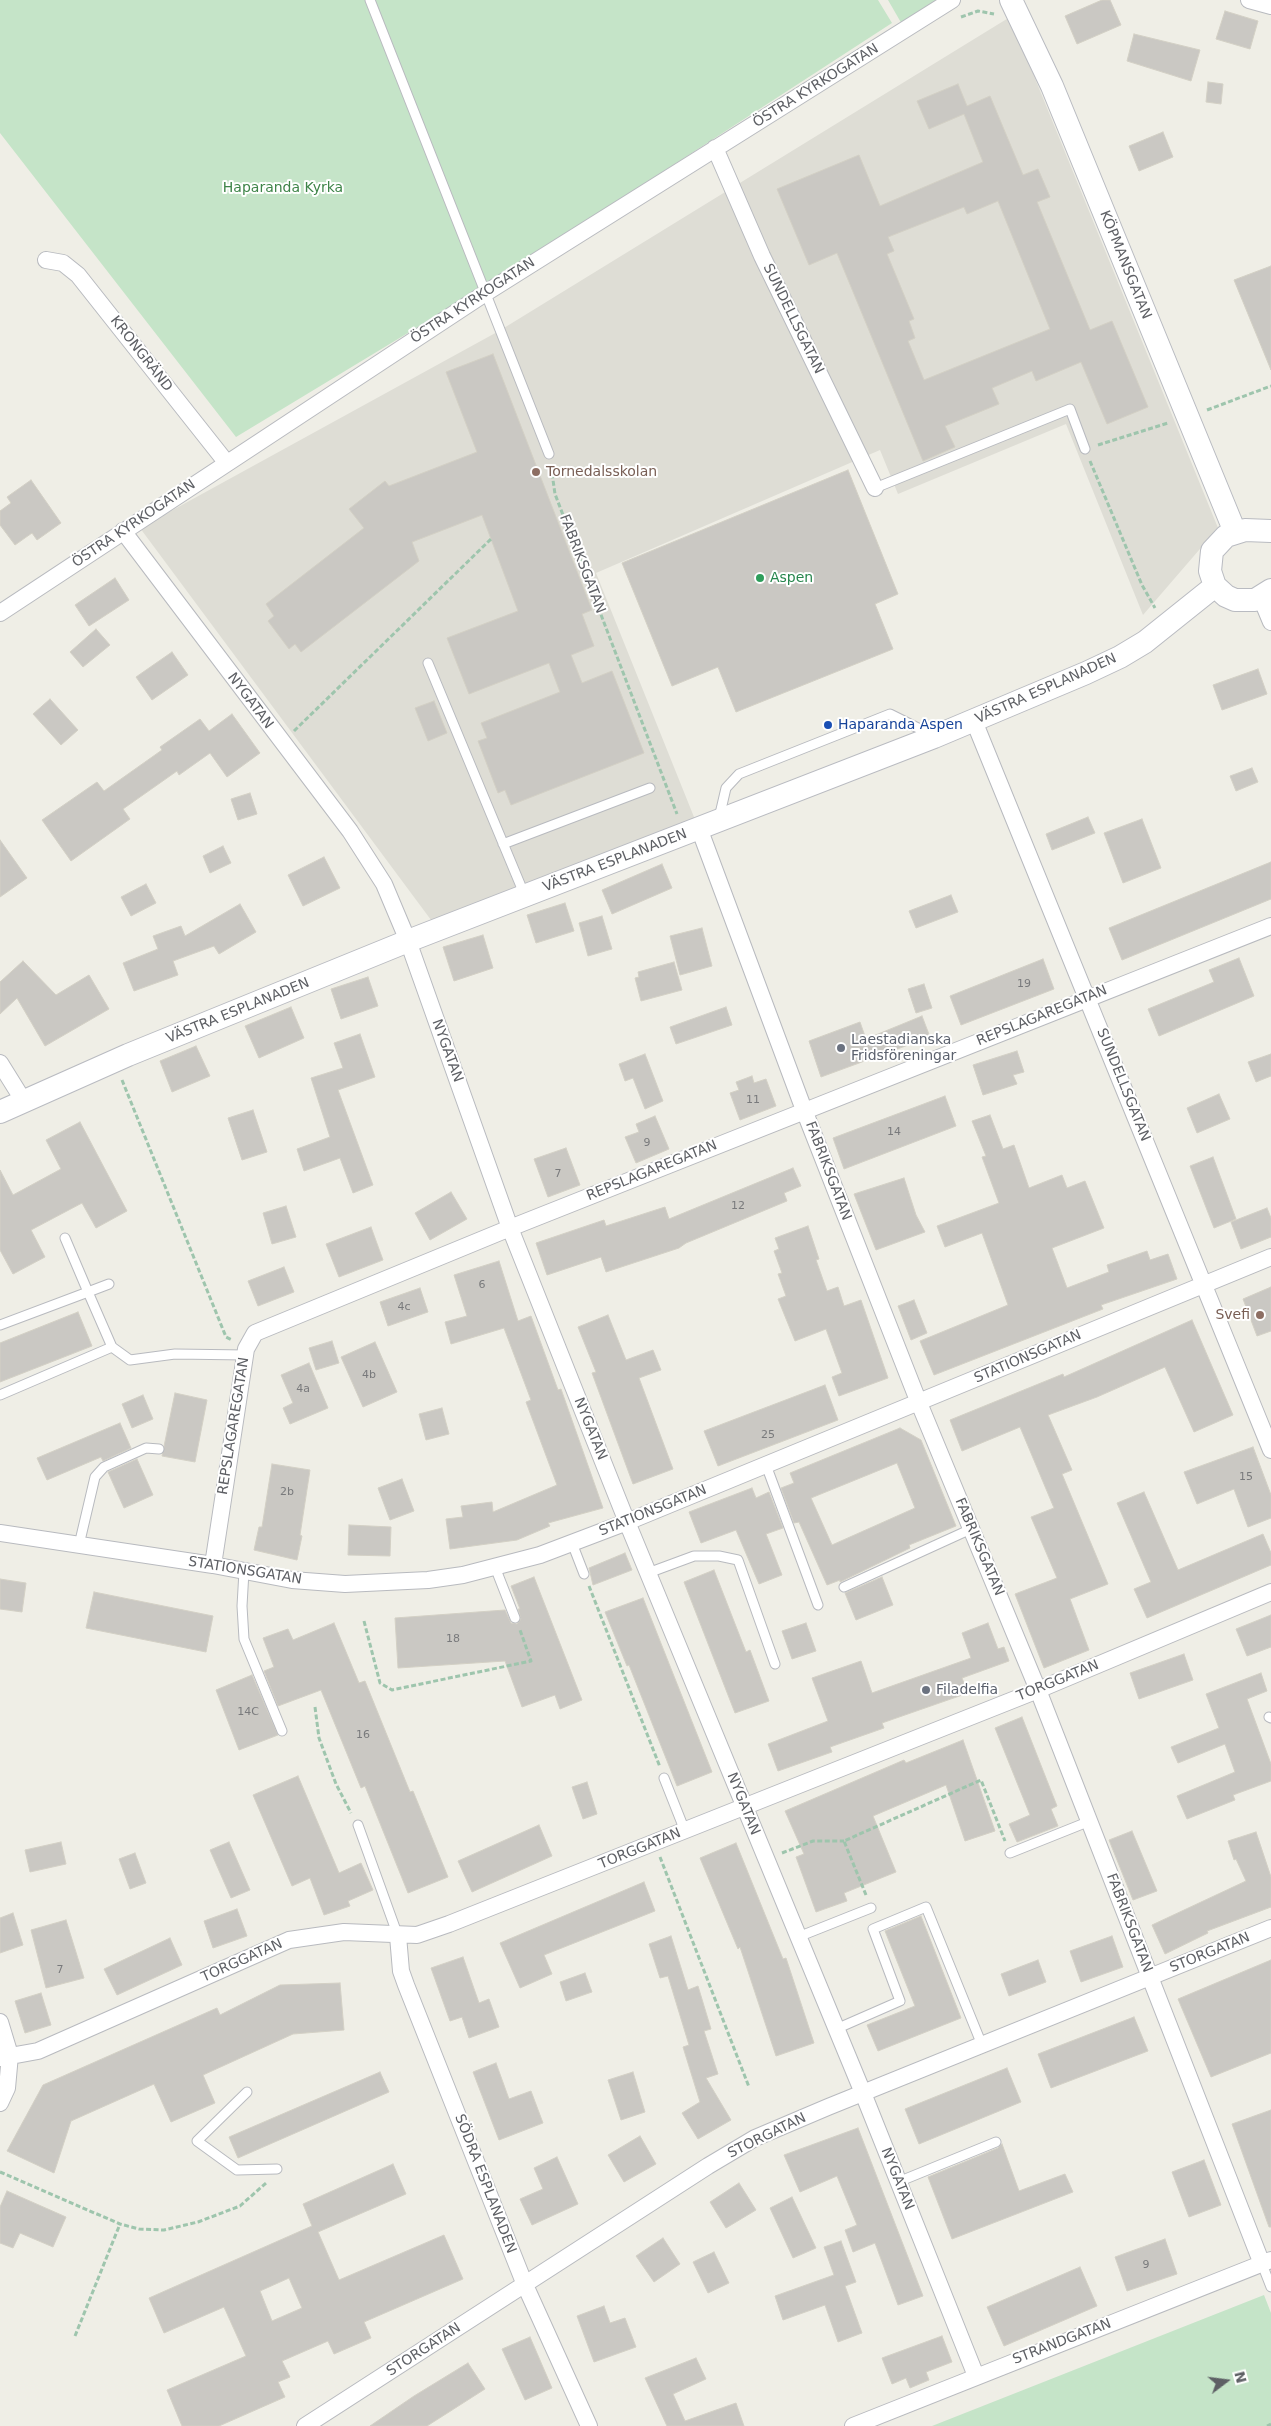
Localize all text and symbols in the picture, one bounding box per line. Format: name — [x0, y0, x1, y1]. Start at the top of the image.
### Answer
street label: ÖSTRA KYRKOGATAN — [750, 40, 882, 132]
park label: Haparanda Kyrka — [223, 180, 343, 196]
street label: KÖPMANSGATAN — [1096, 208, 1154, 322]
street label: ÖSTRA KYRKOGATAN — [408, 254, 538, 348]
street label: SUNDELLSGATAN — [759, 261, 827, 377]
street label: KRONGRÄND — [106, 313, 176, 395]
place label: Tornedalsskolan — [546, 464, 657, 480]
marker: Tornedalsskolan — [530, 466, 542, 478]
street label: ÖSTRA KYRKOGATAN — [69, 477, 199, 571]
street label: FABRIKSGATAN — [555, 512, 609, 616]
place label: Aspen — [770, 570, 813, 586]
marker: Aspen — [754, 572, 766, 584]
street label: VÄSTRA ESPLANADEN — [973, 650, 1119, 728]
street label: NYGATAN — [223, 670, 277, 732]
place label: Haparanda Aspen — [838, 717, 963, 733]
marker: Haparanda Aspen — [822, 719, 834, 731]
street label: VÄSTRA ESPLANADEN — [541, 826, 689, 896]
street label: VÄSTRA ESPLANADEN — [164, 975, 312, 1047]
house number: 19 — [1017, 977, 1031, 991]
street label: REPSLAGAREGATAN — [974, 982, 1110, 1050]
street label: NYGATAN — [428, 1017, 466, 1085]
street label: SUNDELLSGATAN — [1093, 1026, 1153, 1144]
place label: Laestadianska Fridsföreningar — [851, 1032, 956, 1064]
marker: Laestadianska Fridsföreningar — [835, 1042, 847, 1054]
house number: 11 — [746, 1093, 760, 1107]
street label: FABRIKSGATAN — [801, 1119, 855, 1223]
house number: 14 — [887, 1125, 901, 1139]
house number: 9 — [644, 1136, 650, 1150]
street label: REPSLAGAREGATAN — [584, 1137, 720, 1205]
house number: 7 — [555, 1167, 561, 1181]
house number: 12 — [731, 1199, 745, 1213]
house number: 6 — [479, 1278, 485, 1292]
house number: 4c — [397, 1300, 411, 1314]
place label: Svefi — [1215, 1307, 1250, 1323]
marker: Svefi — [1254, 1309, 1266, 1321]
street label: STATIONSGATAN — [972, 1327, 1084, 1387]
street label: REPSLAGAREGATAN — [215, 1356, 253, 1496]
house number: 4b — [362, 1368, 376, 1382]
house number: 4a — [296, 1382, 310, 1396]
street label: NYGATAN — [570, 1395, 610, 1463]
house number: 25 — [761, 1428, 775, 1442]
house number: 15 — [1239, 1470, 1253, 1484]
street label: STATIONSGATAN — [597, 1482, 709, 1540]
house number: 2b — [280, 1485, 294, 1499]
street label: FABRIKSGATAN — [951, 1496, 1007, 1598]
street label: STATIONSGATAN — [187, 1554, 303, 1588]
house number: 18 — [446, 1632, 460, 1646]
street label: TORGGATAN — [1015, 1657, 1101, 1705]
place label: Filadelfia — [936, 1682, 998, 1698]
marker: Filadelfia — [920, 1684, 932, 1696]
house number: 14C — [237, 1705, 259, 1719]
house number: 16 — [356, 1728, 370, 1742]
street label: NYGATAN — [723, 1770, 763, 1838]
street label: TORGGATAN — [597, 1825, 683, 1873]
street label: FABRIKSGATAN — [1102, 1871, 1156, 1975]
street label: STORGATAN — [1167, 1929, 1253, 1977]
street label: TORGGATAN — [199, 1936, 285, 1986]
house number: 7 — [57, 1963, 63, 1977]
street label: STORGATAN — [725, 2110, 809, 2162]
street label: SÖDRA ESPLANADEN — [451, 2112, 519, 2256]
street label: NYGATAN — [877, 2145, 917, 2213]
house number: 9 — [1143, 2258, 1149, 2272]
street label: STRANDGATAN — [1010, 2315, 1114, 2369]
street label: STORGATAN — [384, 2320, 464, 2380]
north arrow — [1201, 2356, 1251, 2406]
text: N — [1231, 2369, 1250, 2385]

